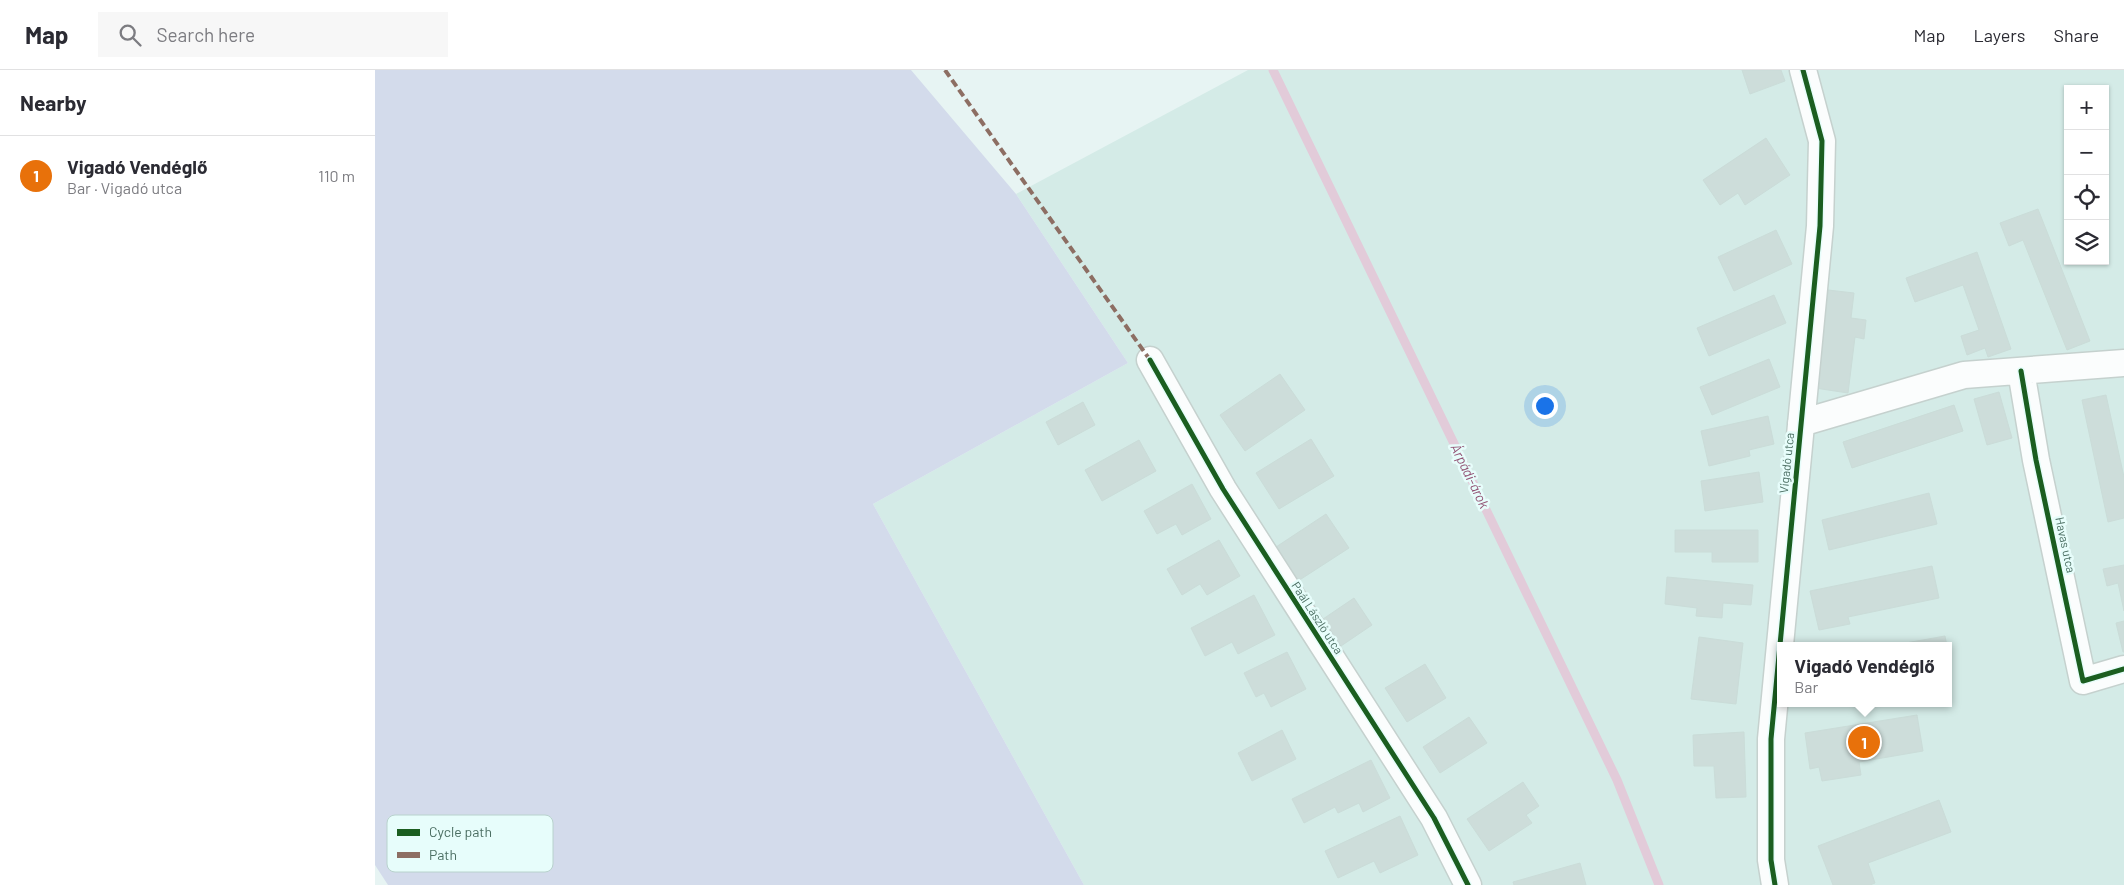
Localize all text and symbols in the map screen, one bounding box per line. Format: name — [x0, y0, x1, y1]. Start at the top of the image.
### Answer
search box — [98, 12, 448, 57]
text: Map — [25, 20, 68, 49]
icon: search — [116, 21, 144, 49]
text: Search here — [156, 23, 255, 46]
text: Map — [1913, 24, 1945, 46]
text: Layers — [1973, 24, 2026, 46]
text: Share — [2054, 24, 2099, 46]
map controls — [2064, 85, 2109, 265]
button: + — [2064, 85, 2109, 130]
text: Nearby — [20, 90, 86, 115]
button: − — [2064, 130, 2109, 175]
text: Vigadó Vendéglő — [67, 155, 207, 178]
text: 1 — [33, 166, 39, 185]
text: 110 m — [318, 166, 355, 185]
button: locate — [2064, 175, 2109, 220]
text: Bar · Vigadó utca — [67, 178, 182, 197]
button: layers — [2064, 220, 2109, 265]
your location — [1532, 393, 1558, 419]
street label: Vigadó utca — [1776, 432, 1796, 494]
water label: Árpádi-árok — [1448, 441, 1493, 511]
street label: Havas utca — [2053, 516, 2079, 574]
street label: Paál László utca — [1289, 579, 1346, 656]
popup — [1777, 642, 1952, 707]
text: Vigadó Vendéglő — [1794, 654, 1935, 677]
text: Bar — [1794, 677, 1818, 696]
pin: 1 — [1848, 723, 1880, 761]
legend — [387, 815, 553, 872]
text: Cycle path — [429, 823, 492, 840]
text: Path — [429, 846, 457, 863]

